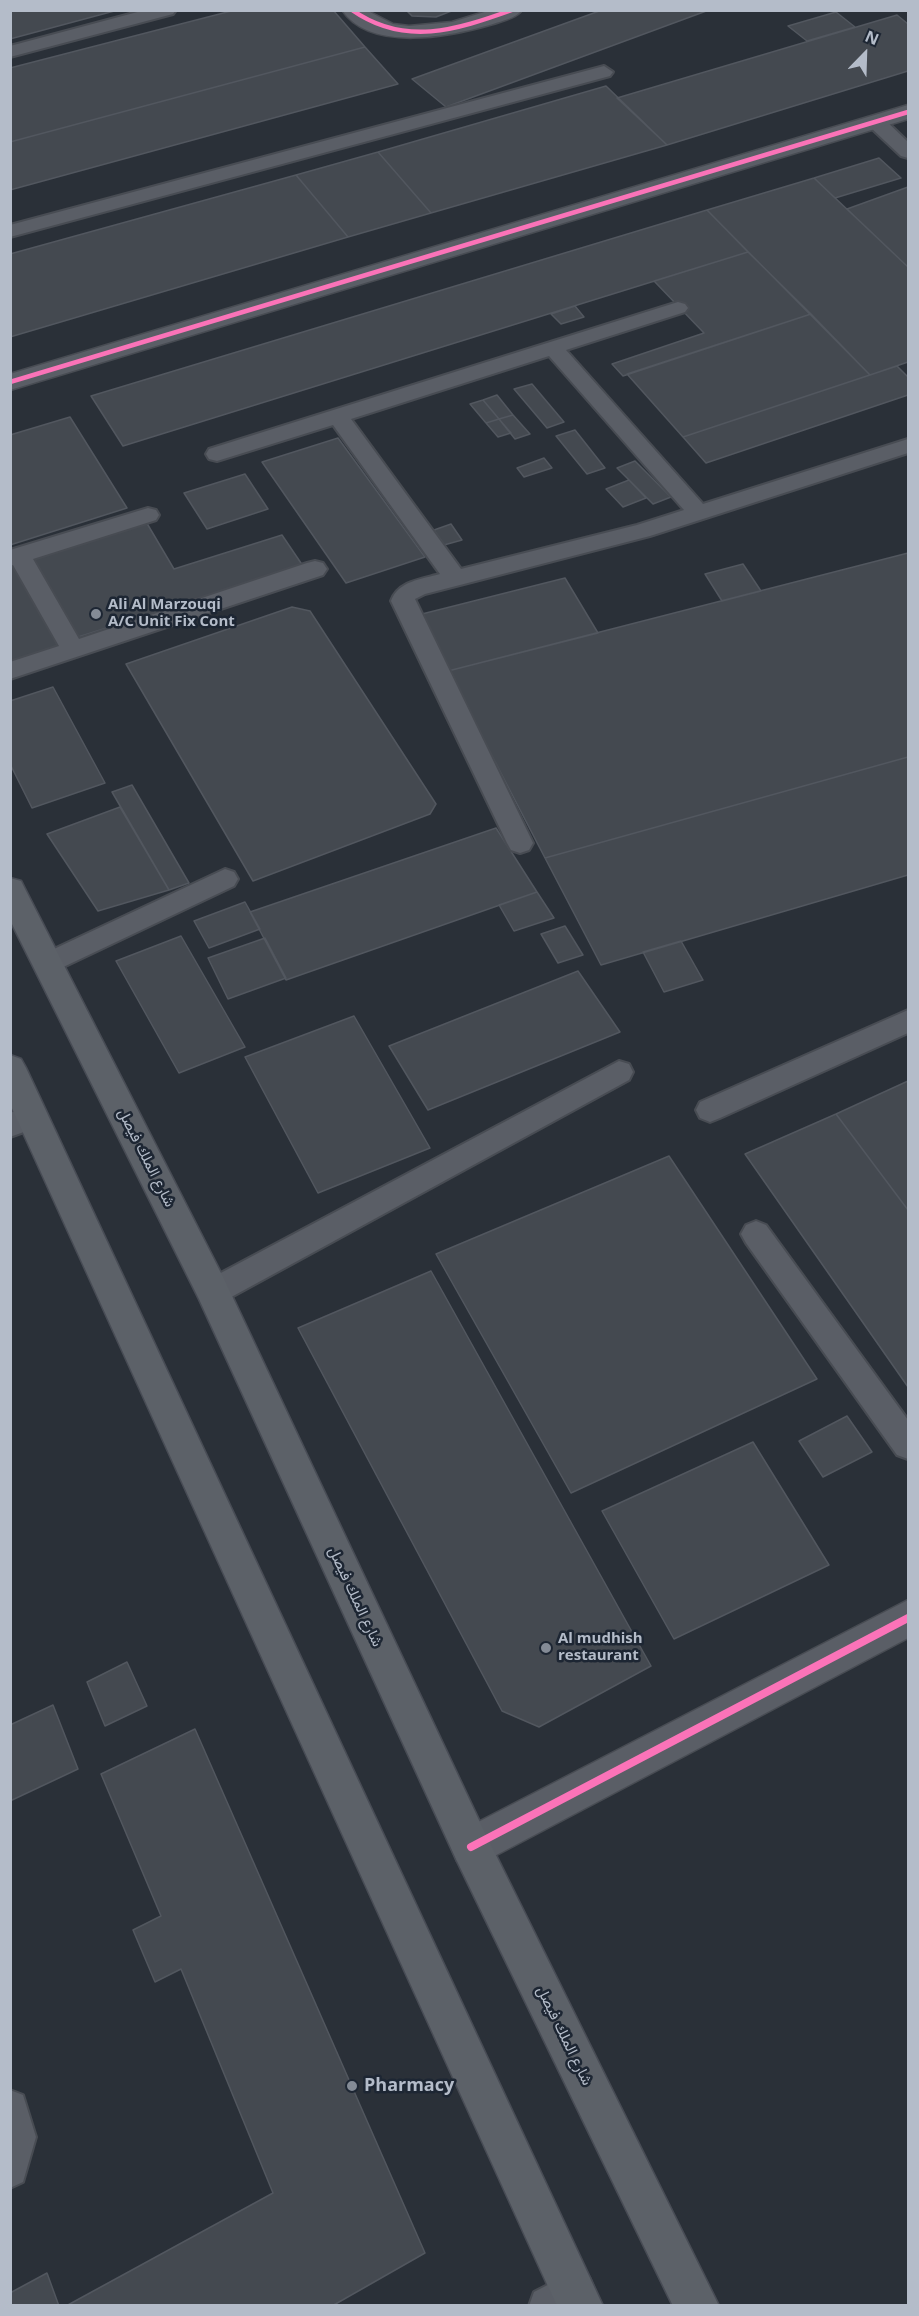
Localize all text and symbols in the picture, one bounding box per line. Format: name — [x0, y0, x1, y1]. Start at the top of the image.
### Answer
north arrow — [835, 24, 895, 84]
text: N — [862, 25, 882, 50]
place label: Ali Al Marzouqi A/C Unit Fix Cont — [108, 596, 235, 631]
marker: Ali Al Marzouqi A/C Unit Fix Cont — [89, 607, 103, 621]
street label: شارع الملك فيصل — [113, 1106, 179, 1210]
street label: شارع الملك فيصل — [324, 1544, 386, 1650]
place label: Al mudhish restaurant — [558, 1630, 643, 1665]
marker: Al mudhish restaurant — [539, 1641, 553, 1655]
street label: شارع الملك فيصل — [532, 1984, 596, 2088]
place label: Pharmacy — [364, 2075, 454, 2097]
marker: Pharmacy — [345, 2079, 359, 2093]

